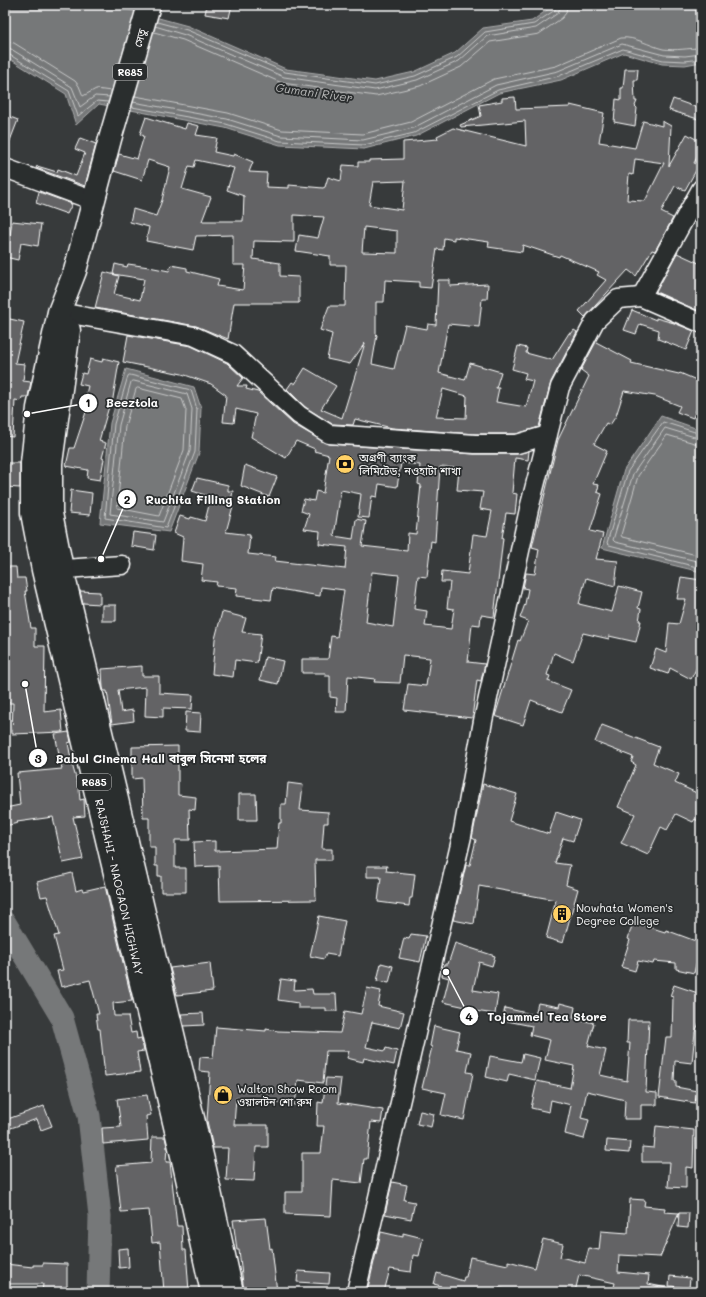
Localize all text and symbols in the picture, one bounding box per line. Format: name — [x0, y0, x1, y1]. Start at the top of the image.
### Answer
street label: সেতু — [130, 27, 149, 49]
road number: R685 — [113, 64, 147, 80]
water label: Gumani River — [274, 79, 354, 105]
callout: Beeztola — [78, 391, 166, 415]
text: 1 — [85, 394, 91, 410]
text: Beeztola — [106, 394, 158, 410]
place label: অগ্রণী ব্যাংক লিমিটেড, নওহাটা শাখা — [358, 450, 462, 478]
bank icon: অগ্রণী ব্যাংক লিমিটেড, নওহাটা শাখা — [334, 453, 356, 475]
callout: Ruchita Filling Station — [117, 487, 288, 511]
text: 2 — [124, 491, 131, 507]
text: Ruchita Filling Station — [146, 491, 281, 507]
callout: Babul Cinema Hall বাবুল সিনেমা হলের — [28, 746, 275, 770]
text: 3 — [34, 750, 42, 766]
text: Babul Cinema Hall বাবুল সিনেমা হলের — [55, 750, 267, 767]
road number: R685 — [77, 774, 111, 790]
street label: RAJSHAHI - NAOGAON HIGHWAY — [92, 797, 147, 976]
place label: Nowhata Women's Degree College — [576, 900, 673, 928]
building icon: Nowhata Women's Degree College — [551, 903, 573, 925]
callout: Tojammel Tea Store — [459, 1004, 614, 1028]
text: 4 — [465, 1008, 473, 1024]
text: Tojammel Tea Store — [487, 1008, 607, 1024]
place label: Walton Show Room ওয়ালটন শো রুম — [237, 1081, 337, 1109]
shop icon: Walton Show Room ওয়ালটন শো রুম — [212, 1084, 234, 1106]

